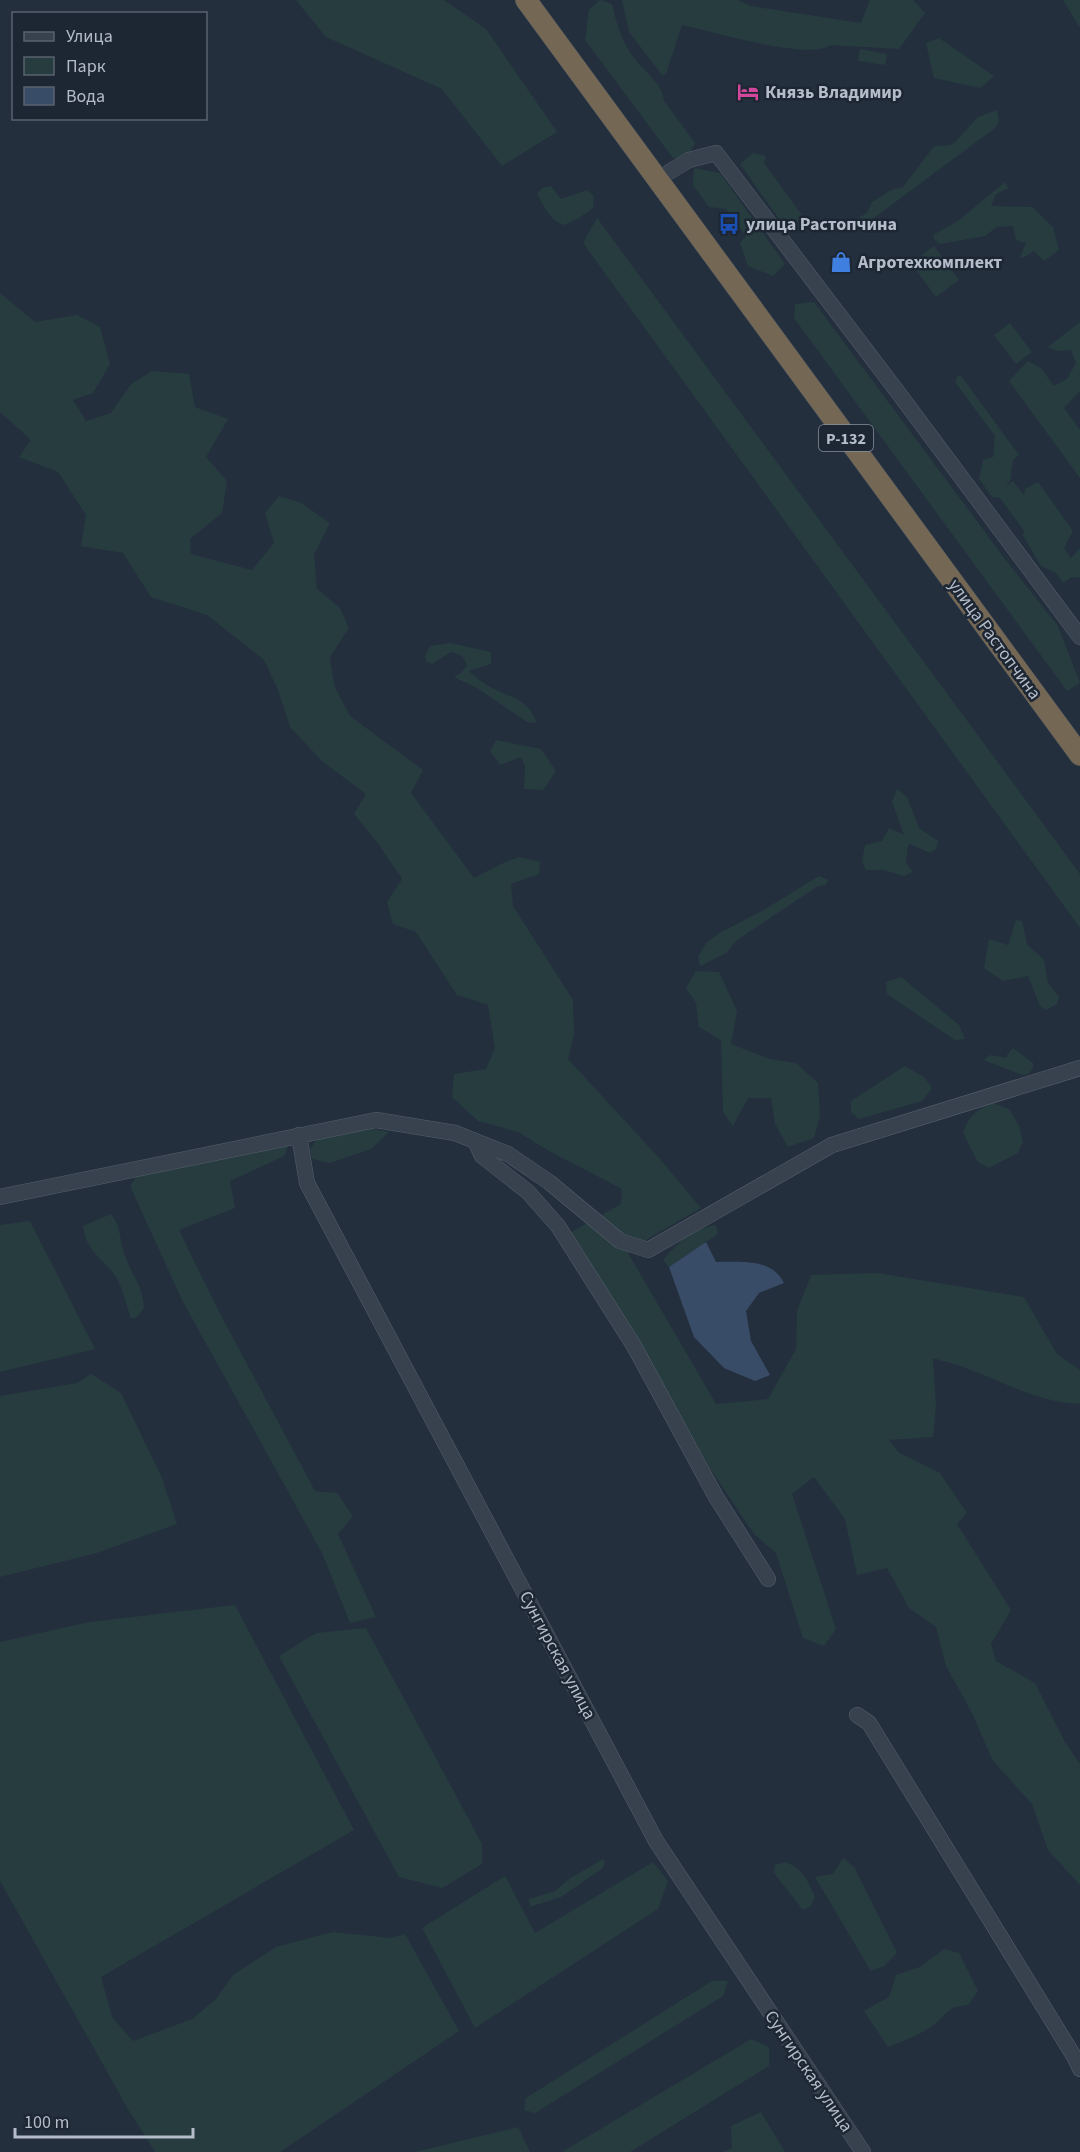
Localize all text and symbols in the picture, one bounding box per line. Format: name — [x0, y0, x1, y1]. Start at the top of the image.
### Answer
legend — [12, 12, 207, 120]
text: Улица — [66, 24, 113, 49]
text: Парк — [66, 54, 106, 79]
hotel icon: Князь Владимир — [736, 80, 760, 104]
place label: Князь Владимир — [765, 80, 902, 105]
text: Вода — [66, 84, 105, 109]
bus stop icon: улица Растопчина — [717, 212, 741, 236]
place label: улица Растопчина — [746, 212, 897, 237]
shop icon: Агротехкомплект — [829, 250, 853, 274]
place label: Агротехкомплект — [857, 250, 1002, 275]
road number: Р-132 — [819, 425, 873, 451]
street label: улица Растопчина — [942, 574, 1047, 705]
street label: Сунгирская улица — [513, 1587, 602, 1724]
street label: Сунгирская улица — [758, 2005, 859, 2137]
scale bar — [15, 2101, 194, 2139]
text: 100 m — [24, 2110, 69, 2135]

